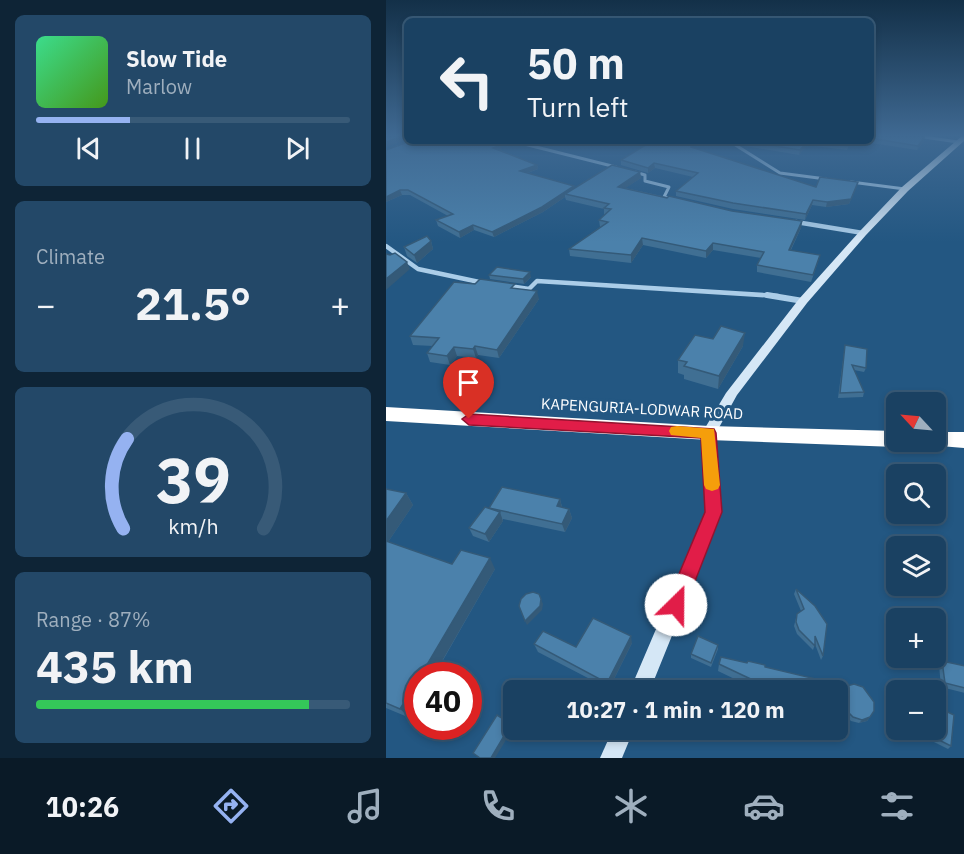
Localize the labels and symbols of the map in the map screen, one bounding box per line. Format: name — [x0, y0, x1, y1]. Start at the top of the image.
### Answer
pin — [443, 357, 494, 419]
north arrow — [886, 392, 946, 452]
street label: KAPENGURIA-LODWAR ROAD — [540, 394, 744, 423]
position arrow — [644, 573, 708, 637]
speed limit sign: 40 — [404, 662, 482, 740]

